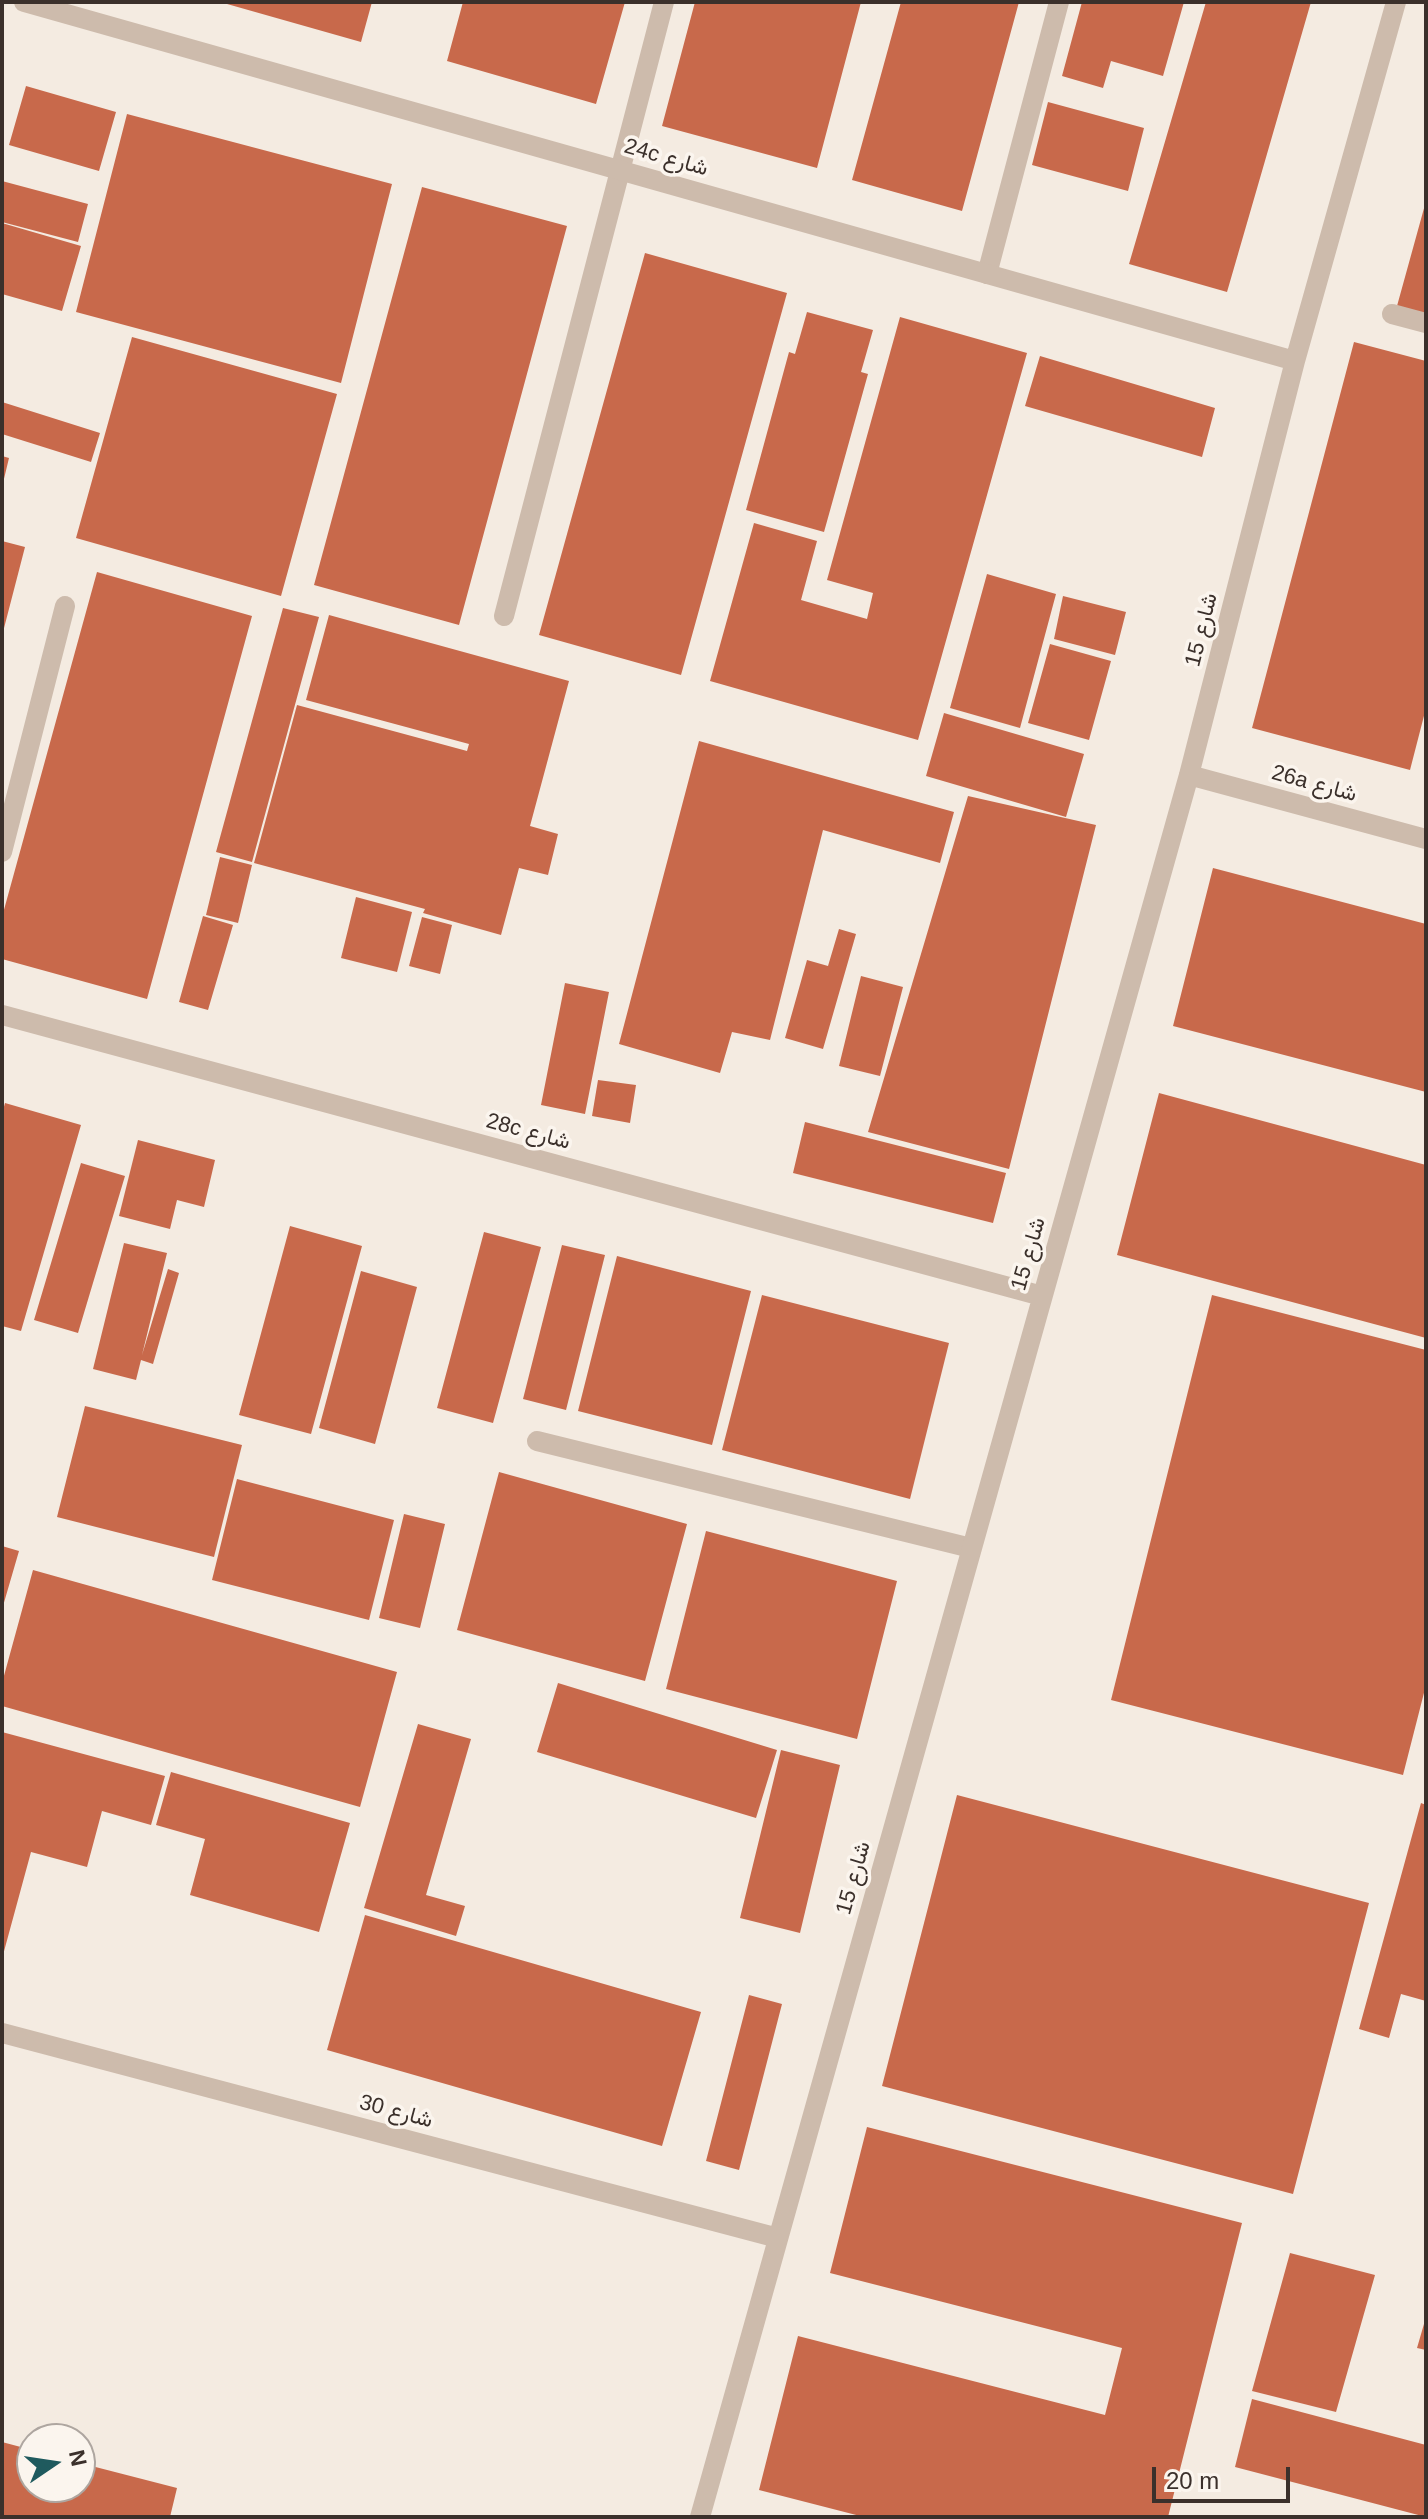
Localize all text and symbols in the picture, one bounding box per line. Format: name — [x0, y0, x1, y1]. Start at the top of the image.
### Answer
street label: 24c شارع — [621, 133, 711, 183]
street label: شارع 15 — [1180, 591, 1224, 669]
street label: 26a شارع — [1269, 760, 1359, 808]
street label: 28c شارع — [483, 1108, 573, 1156]
street label: شارع 15 — [1006, 1214, 1052, 1294]
street label: شارع 15 — [831, 1838, 877, 1918]
street label: شارع 30 — [356, 2090, 436, 2134]
north arrow — [16, 2423, 96, 2503]
text: N — [64, 2447, 92, 2468]
scale bar — [1156, 2451, 1294, 2501]
text: 20 m — [1166, 2467, 1219, 2494]

